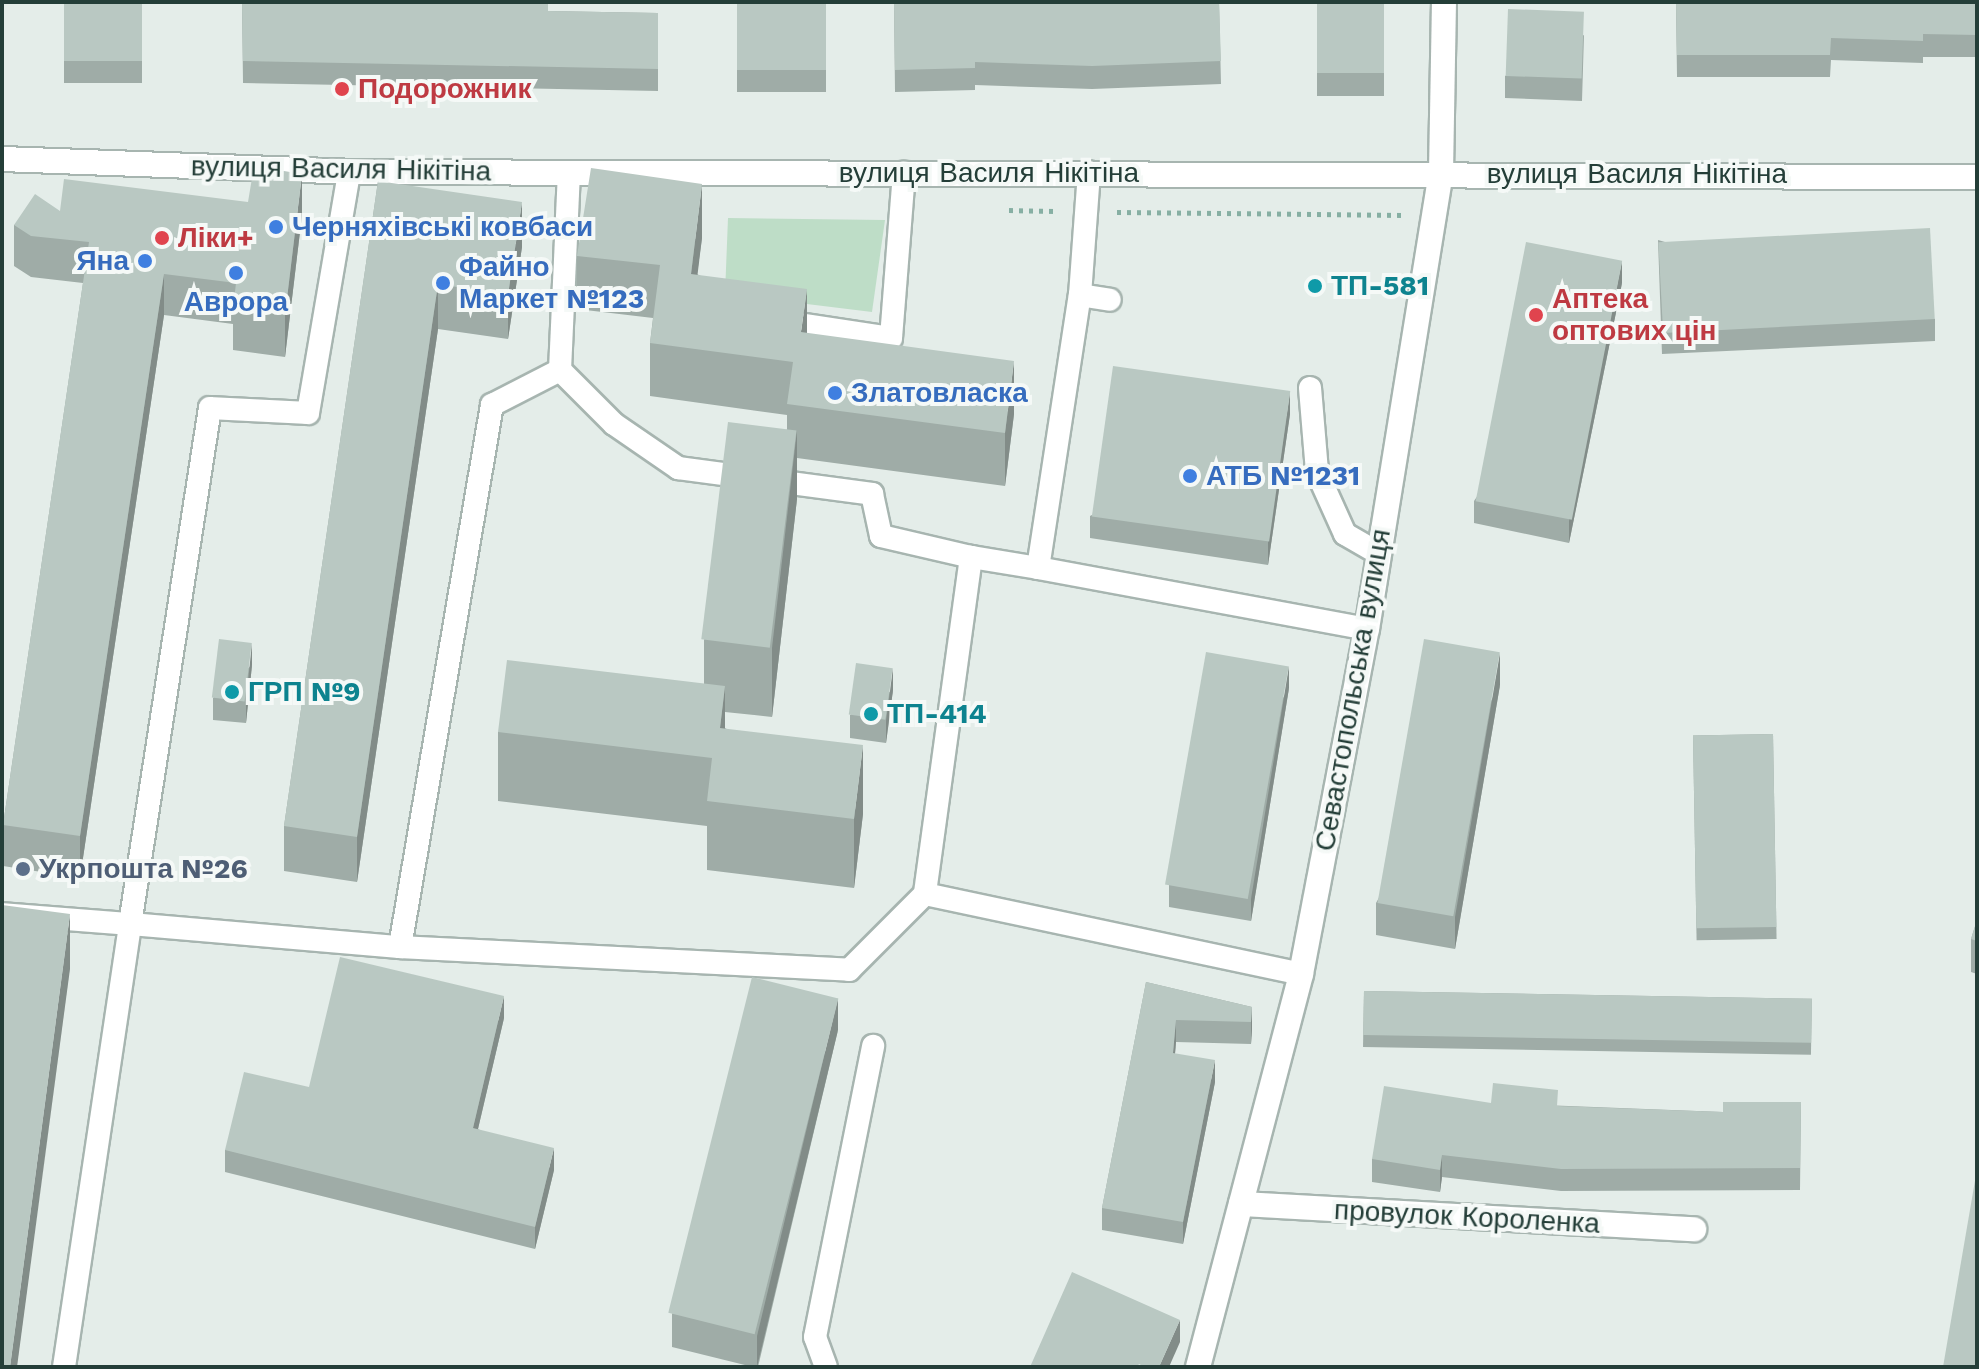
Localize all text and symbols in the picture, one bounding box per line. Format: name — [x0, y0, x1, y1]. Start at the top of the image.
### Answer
place label: Подорожник — [358, 72, 532, 106]
marker: Подорожник — [333, 80, 351, 98]
street label: вулиця Василя Нікітіна — [191, 150, 491, 188]
street label: вулиця Василя Нікітіна — [839, 156, 1139, 190]
street label: вулиця Василя Нікітіна — [1487, 157, 1787, 191]
place label: Черняхівські ковбаси — [292, 210, 593, 244]
marker: Черняхівські ковбаси — [267, 218, 285, 236]
place label: Ліки+ — [178, 221, 254, 255]
marker: Ліки+ — [153, 229, 171, 247]
place label: Яна — [76, 244, 129, 278]
place label: Файно Маркет №123 — [459, 250, 644, 316]
marker: Яна — [136, 252, 154, 270]
marker: Аврора — [227, 264, 245, 282]
place label: ТП-581 — [1331, 269, 1429, 303]
marker: Файно Маркет №123 — [434, 274, 452, 292]
marker: ТП-581 — [1306, 277, 1324, 295]
place label: Аптека оптових цін — [1552, 282, 1716, 348]
place label: Аврора — [184, 285, 288, 319]
marker: Аптека оптових цін — [1527, 306, 1545, 324]
place label: Златовласка — [851, 376, 1028, 410]
marker: Златовласка — [826, 384, 844, 402]
place label: АТБ №1231 — [1206, 459, 1360, 493]
marker: АТБ №1231 — [1181, 467, 1199, 485]
street label: Севастопольська вулиця — [1308, 526, 1398, 854]
place label: ГРП №9 — [248, 675, 361, 709]
marker: ГРП №9 — [223, 683, 241, 701]
place label: ТП-414 — [887, 697, 987, 731]
marker: ТП-414 — [862, 705, 880, 723]
place label: Укрпошта №26 — [39, 852, 248, 886]
marker: Укрпошта №26 — [14, 860, 32, 878]
street label: провулок Короленка — [1333, 1193, 1601, 1241]

